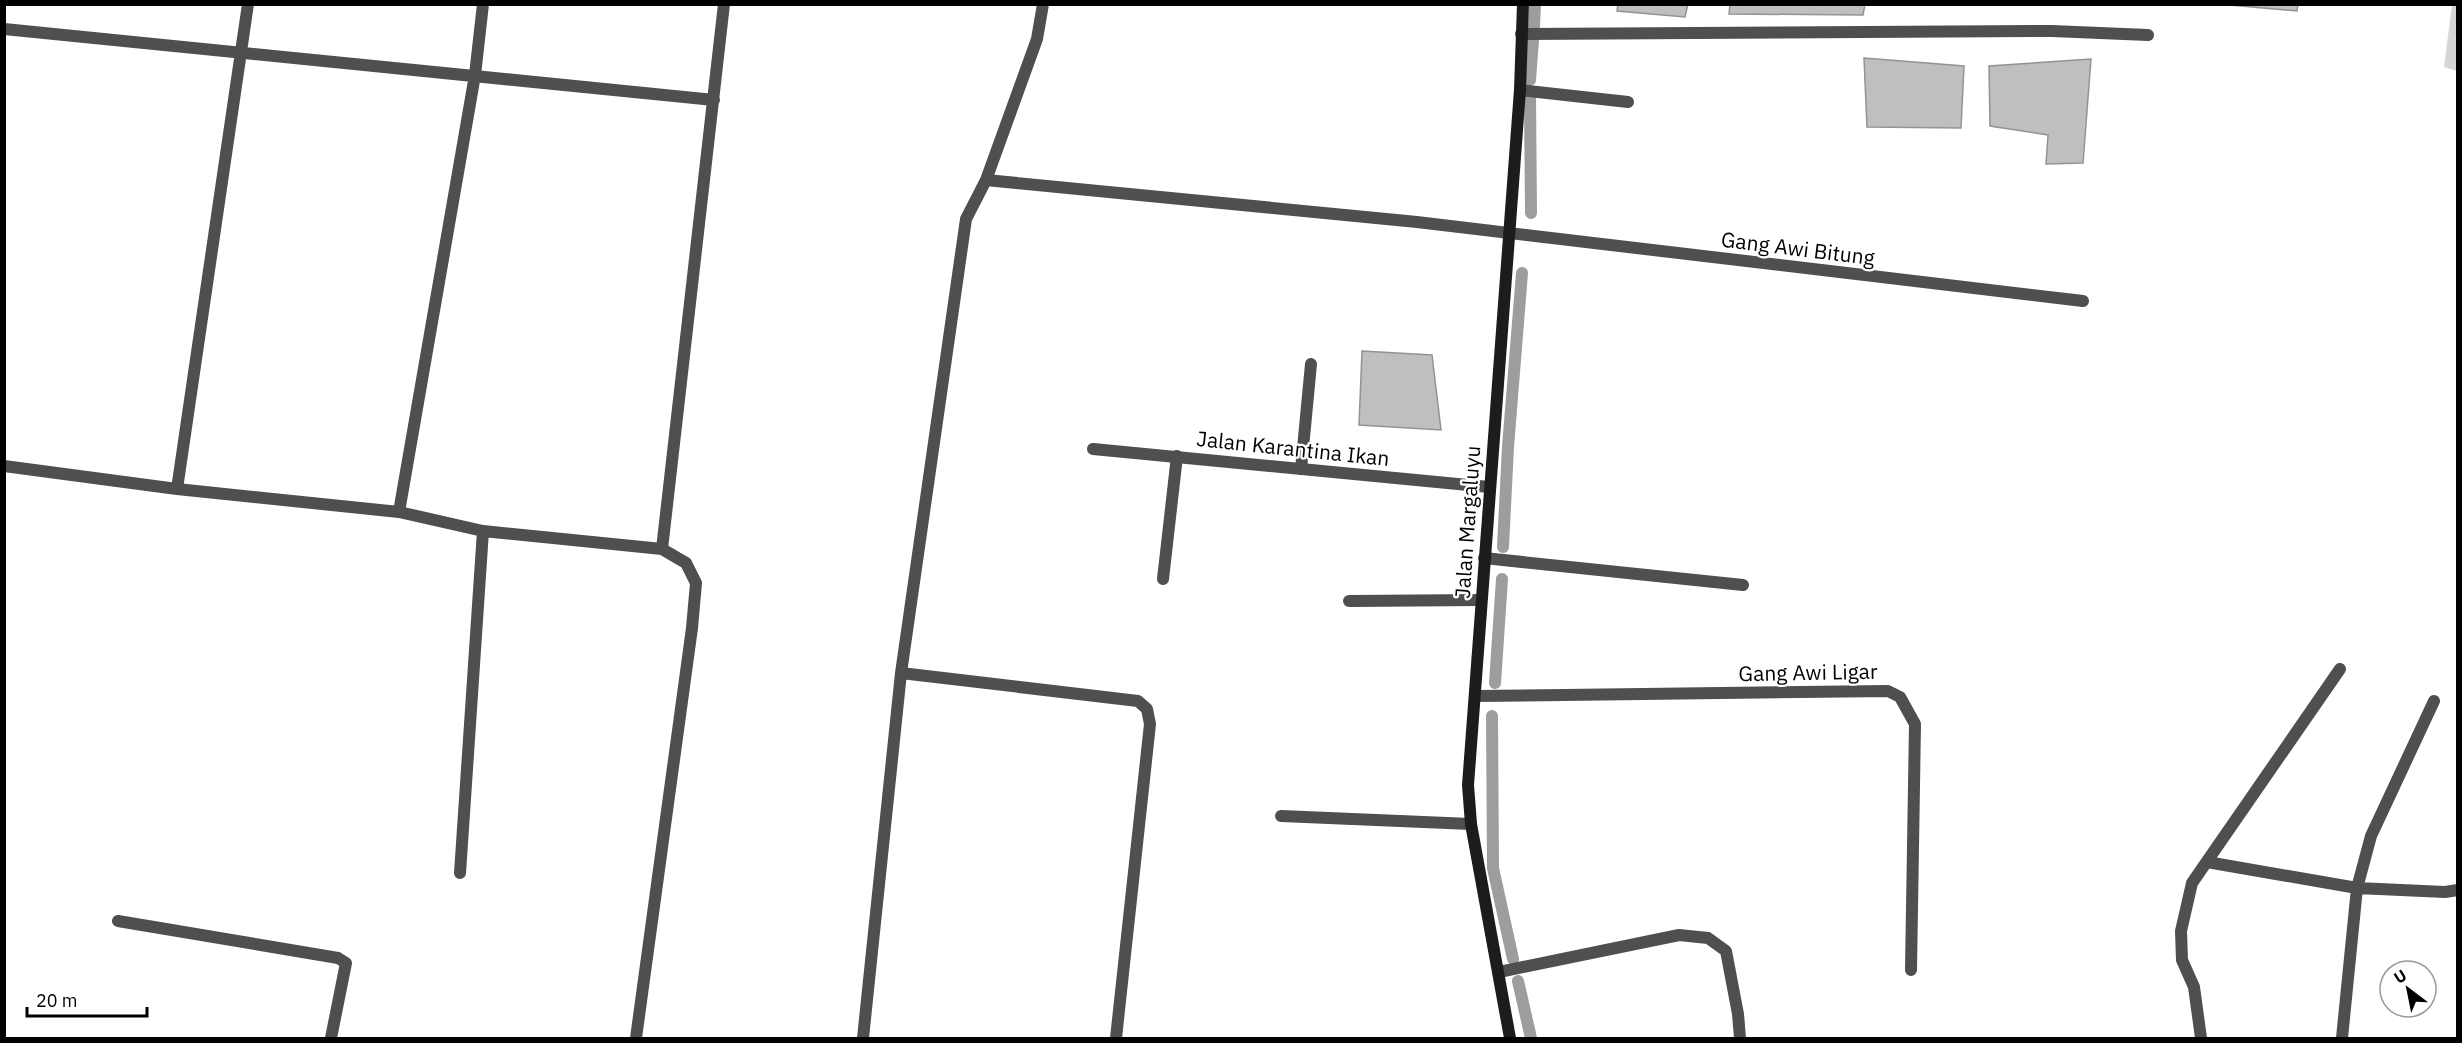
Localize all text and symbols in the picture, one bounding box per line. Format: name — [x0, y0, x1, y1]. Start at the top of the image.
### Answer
street label: Gang Awi Bitung — [1720, 225, 1876, 271]
street label: Jalan Karantina Ikan — [1195, 424, 1391, 472]
street label: Jalan Margaluyu — [1448, 444, 1486, 600]
street label: Gang Awi Ligar — [1738, 657, 1878, 687]
north arrow — [2378, 959, 2438, 1019]
text: U — [2390, 965, 2410, 988]
scale bar — [27, 980, 147, 1018]
text: 20 m — [36, 989, 78, 1012]

